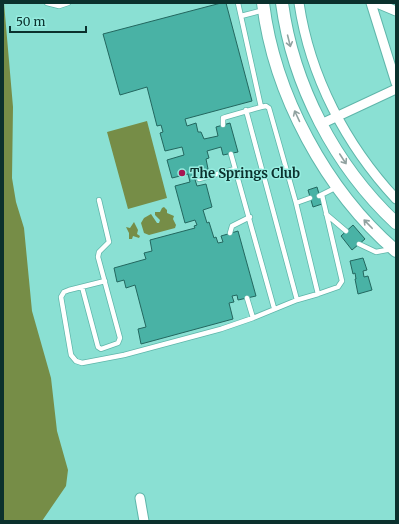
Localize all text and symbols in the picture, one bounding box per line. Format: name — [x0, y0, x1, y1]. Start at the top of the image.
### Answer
scale bar — [10, 8, 86, 34]
text: 50 m — [16, 14, 45, 29]
one-way arrow — [286, 34, 294, 47]
one-way arrow — [293, 110, 300, 122]
one-way arrow — [339, 153, 347, 164]
place label: The Springs Club — [190, 165, 300, 182]
marker: The Springs Club — [177, 168, 187, 178]
one-way arrow — [363, 219, 373, 229]

